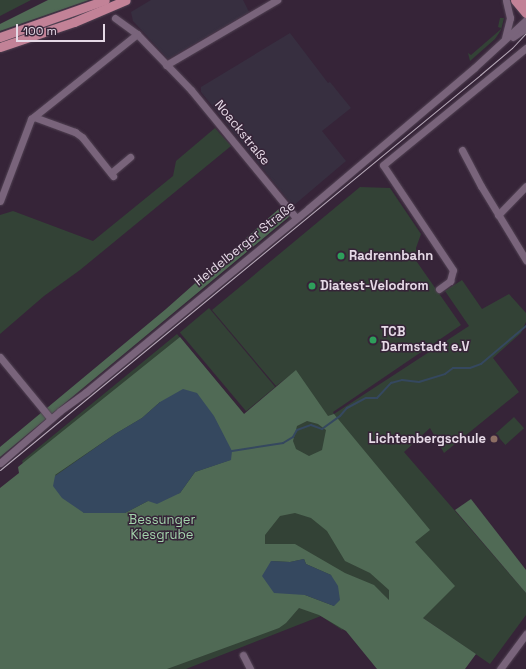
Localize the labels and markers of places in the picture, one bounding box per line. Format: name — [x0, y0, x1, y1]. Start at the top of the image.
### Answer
place label: Radrennbahn — [349, 248, 433, 264]
marker: Radrennbahn — [336, 251, 346, 261]
place label: Diatest-Velodrom — [320, 278, 429, 294]
marker: Diatest-Velodrom — [307, 281, 317, 291]
place label: TCB Darmstadt e.V — [381, 325, 469, 356]
marker: TCB Darmstadt e.V — [368, 335, 378, 345]
place label: Lichtenbergschule — [369, 431, 486, 447]
marker: Lichtenbergschule — [489, 434, 499, 444]

